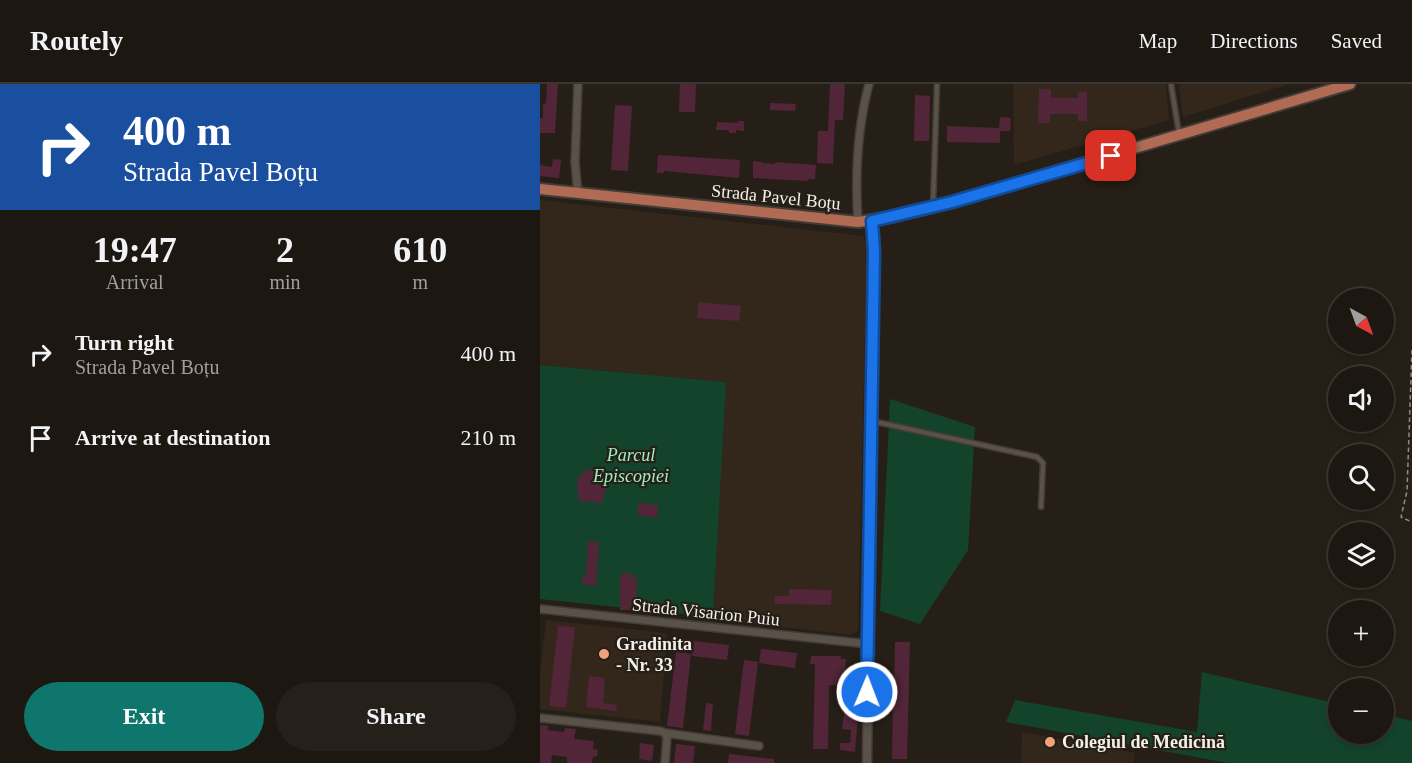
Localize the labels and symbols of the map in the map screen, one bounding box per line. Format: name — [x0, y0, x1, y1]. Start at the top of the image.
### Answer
pin — [1085, 130, 1136, 181]
street label: Strada Pavel Boțu — [710, 180, 842, 214]
north arrow — [1328, 288, 1394, 354]
park label: Parcul Episcopiei — [592, 445, 669, 486]
street label: Strada Visarion Puiu — [631, 594, 781, 630]
place label: Gradinita - Nr. 33 — [616, 634, 692, 675]
marker: Gradinita - Nr. 33 — [597, 647, 611, 661]
position arrow — [835, 660, 899, 724]
place label: Colegiul de Medicină — [1062, 732, 1225, 752]
marker: Colegiul de Medicină — [1043, 735, 1057, 749]

